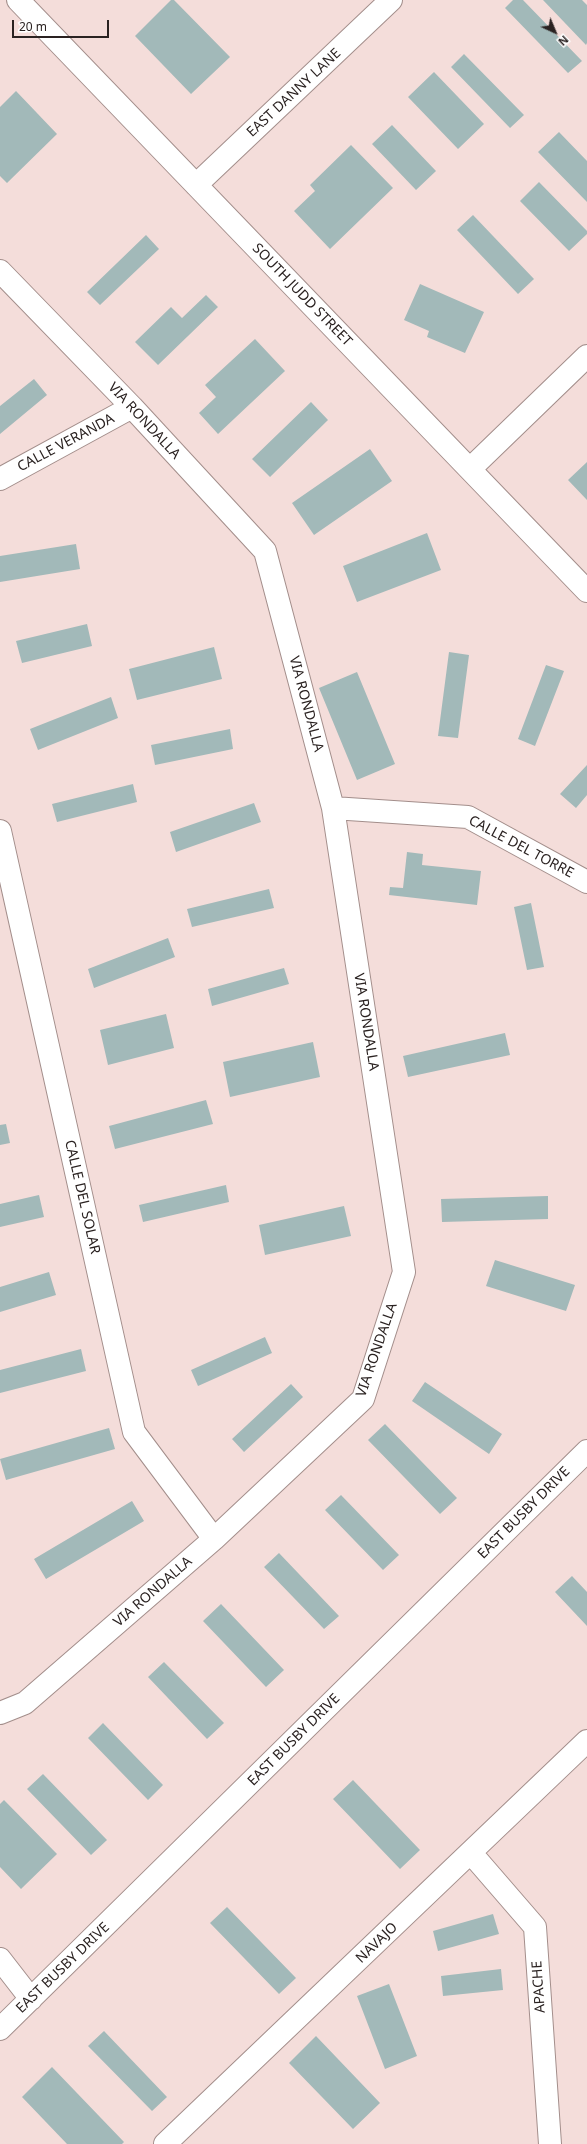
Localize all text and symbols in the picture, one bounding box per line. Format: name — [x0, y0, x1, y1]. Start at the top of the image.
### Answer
scale bar — [14, 12, 111, 38]
north arrow — [535, 12, 575, 52]
text: 20 m — [19, 18, 47, 35]
text: N — [555, 32, 572, 49]
street label: EAST DANNY LANE — [244, 45, 344, 141]
street label: SOUTH JUDD STREET — [249, 240, 355, 350]
street label: VIA RONDALLA — [104, 379, 184, 463]
street label: CALLE VERANDA — [15, 410, 117, 476]
street label: VIA RONDALLA — [285, 654, 327, 754]
street label: CALLE DEL TORRE — [466, 812, 576, 882]
street label: VIA RONDALLA — [350, 972, 382, 1072]
street label: CALLE DEL SOLAR — [61, 1138, 103, 1256]
street label: VIA RONDALLA — [353, 1301, 401, 1399]
street label: EAST BUSBY DRIVE — [474, 1463, 574, 1563]
street label: VIA RONDALLA — [110, 1553, 196, 1631]
street label: EAST BUSBY DRIVE — [244, 1690, 344, 1790]
street label: EAST BUSBY DRIVE — [13, 1919, 113, 2017]
street label: NAVAJO — [353, 1919, 401, 1967]
street label: APACHE — [529, 1960, 549, 2014]

